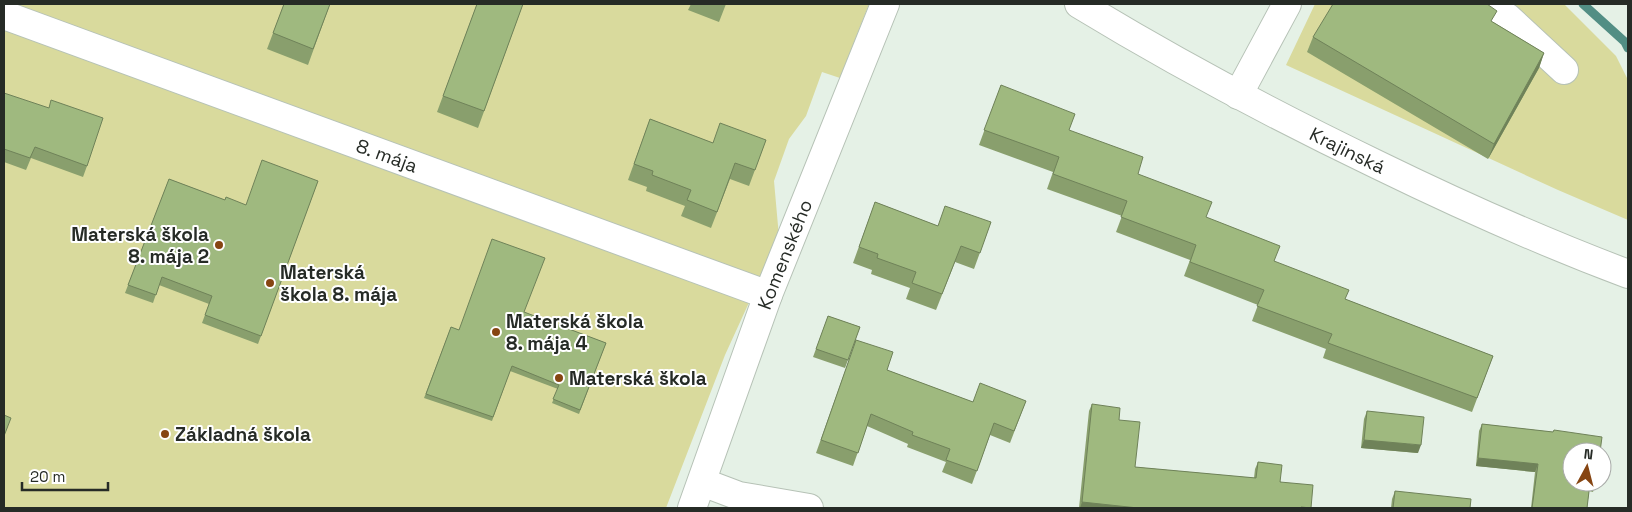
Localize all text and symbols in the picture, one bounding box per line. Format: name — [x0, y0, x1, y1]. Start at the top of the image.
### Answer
street label: Krajinská — [1306, 121, 1390, 179]
street label: 8. mája — [353, 133, 421, 178]
street label: Komenského — [751, 196, 818, 313]
place label: Materská škola 8. mája 2 — [71, 222, 209, 269]
marker: Materská škola 8. mája 2 — [213, 239, 225, 251]
place label: Materská škola 8. mája — [280, 260, 397, 307]
marker: Materská škola 8. mája — [264, 277, 276, 289]
place label: Materská škola 8. mája 4 — [506, 309, 644, 356]
marker: Materská škola 8. mája 4 — [490, 326, 502, 338]
place label: Materská škola — [569, 366, 707, 391]
marker: Materská škola — [553, 372, 565, 384]
place label: Základná škola — [175, 422, 311, 447]
marker: Základná škola — [159, 428, 171, 440]
north arrow — [1562, 442, 1612, 492]
text: N — [1583, 445, 1594, 464]
scale bar — [22, 460, 109, 492]
text: 20 m — [30, 467, 65, 486]

